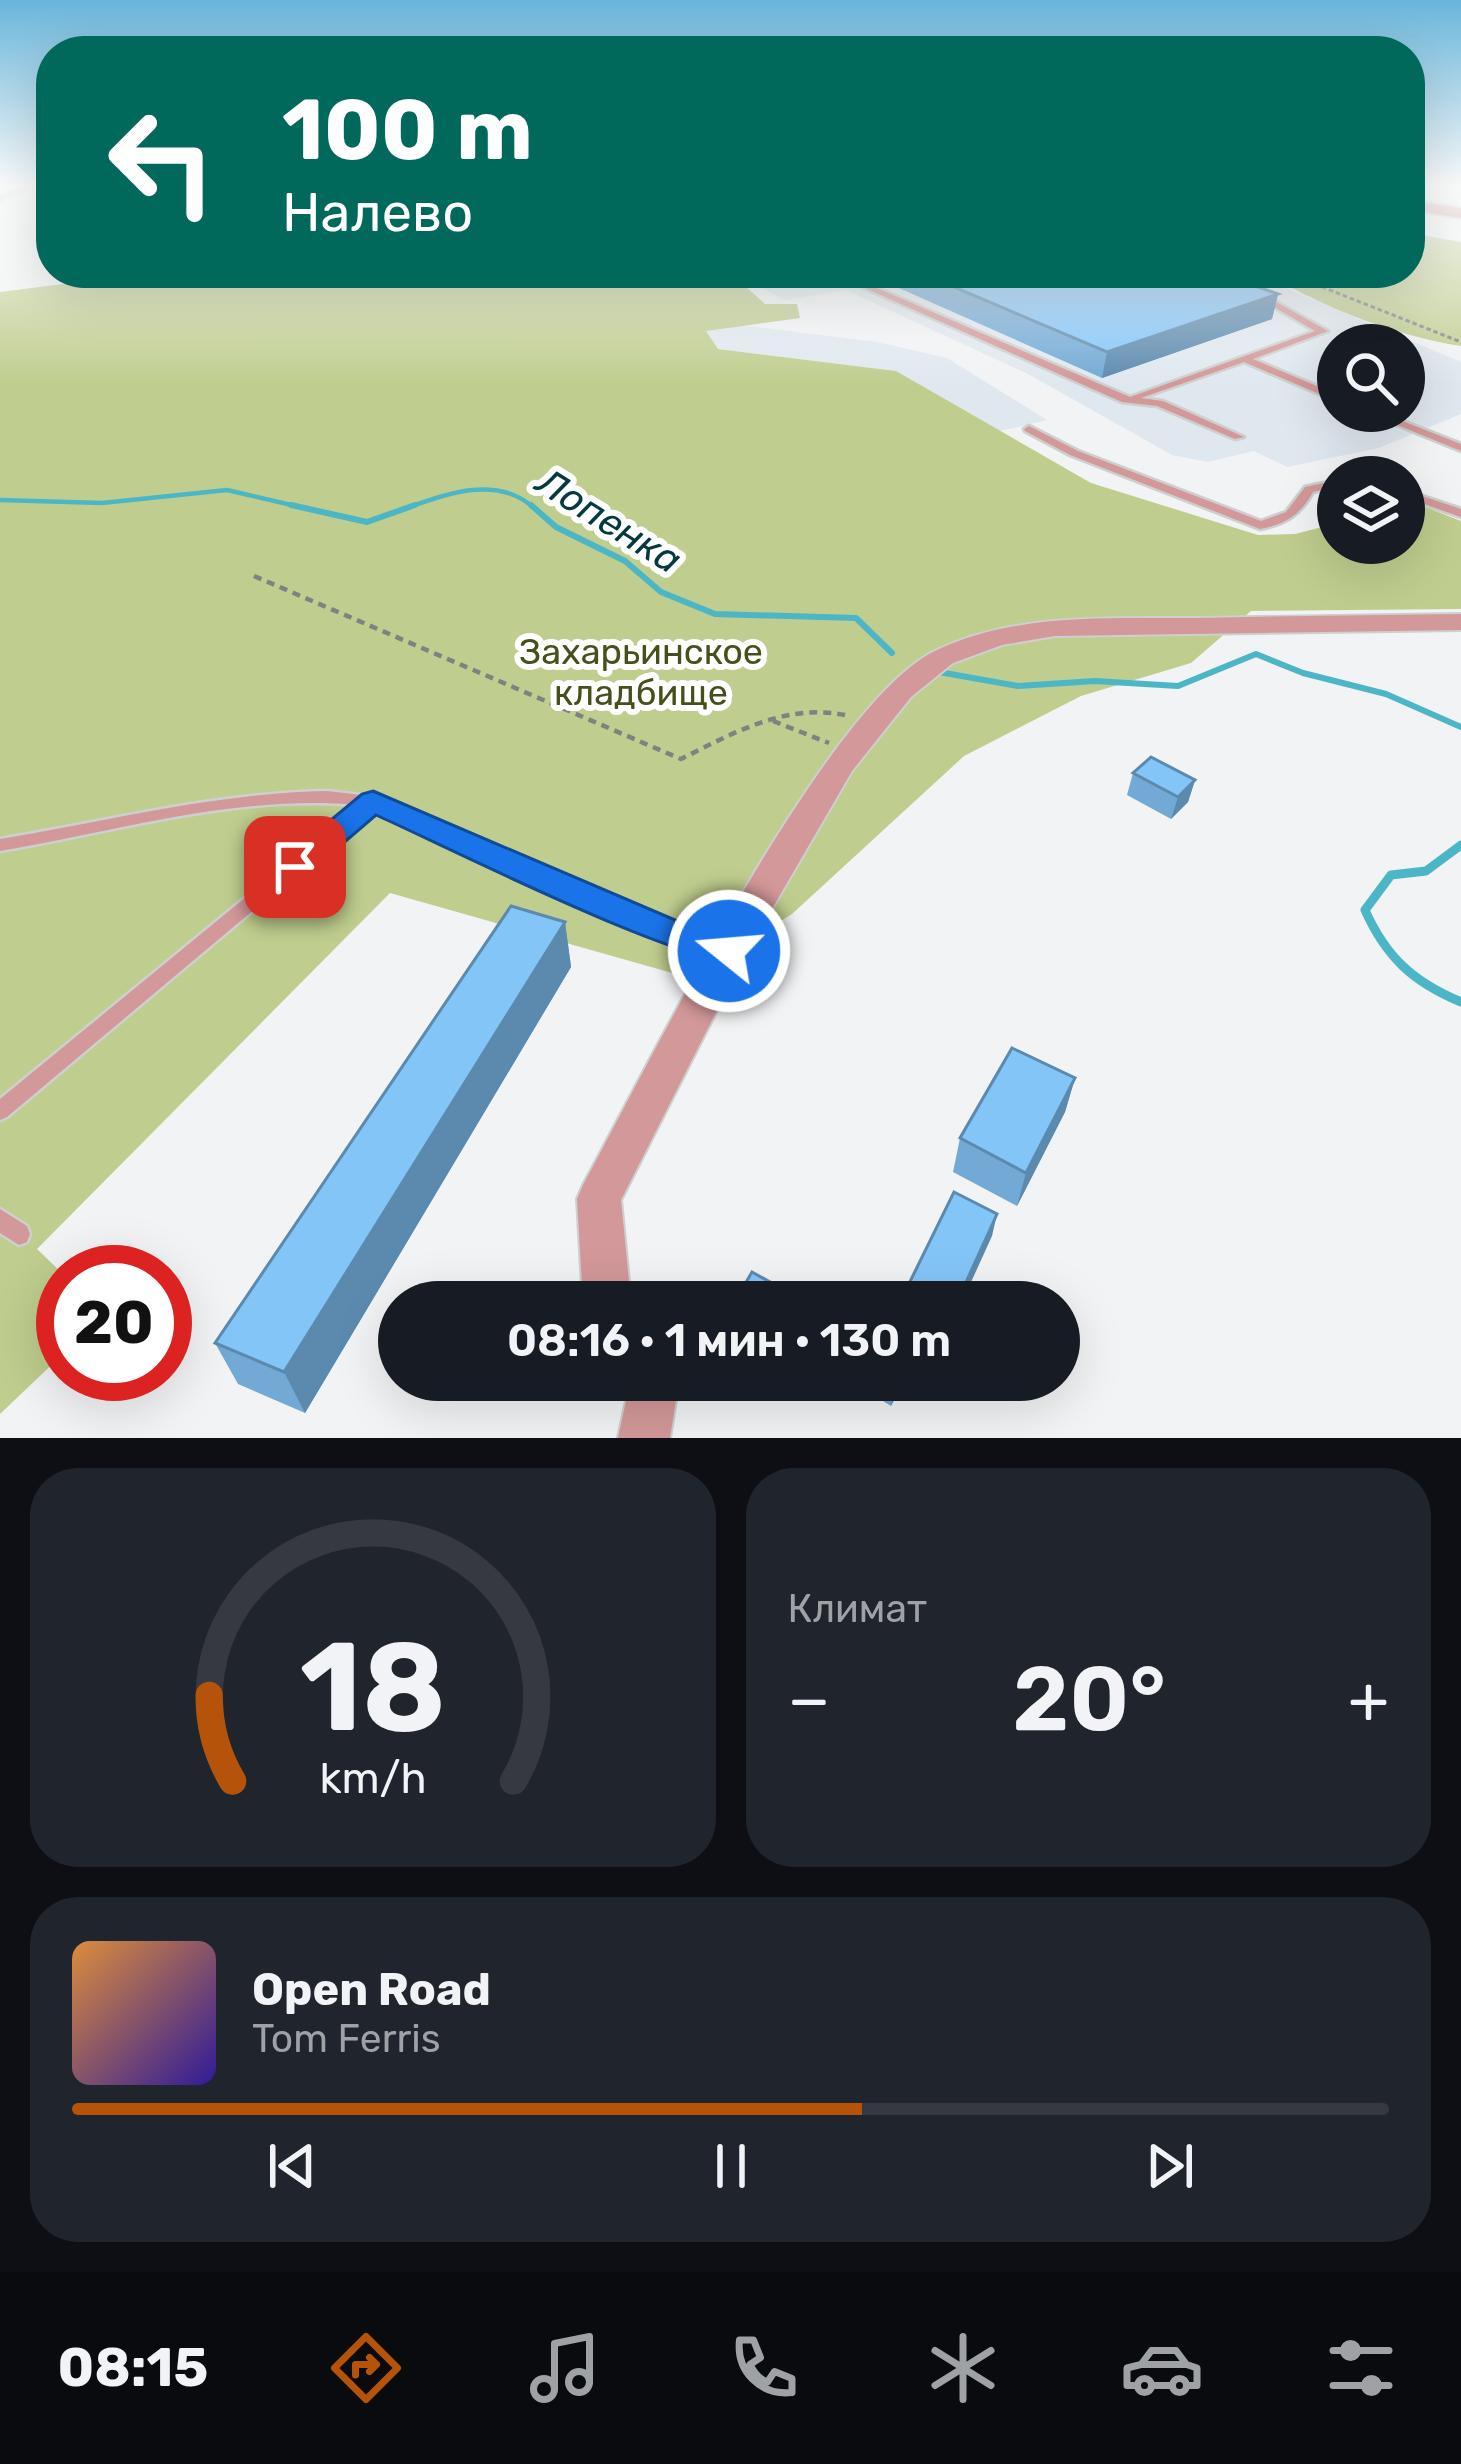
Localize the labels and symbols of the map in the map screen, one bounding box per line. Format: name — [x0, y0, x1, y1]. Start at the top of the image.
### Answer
water label: Лопенка — [527, 458, 690, 583]
park label: Захарьинское кладбище — [519, 630, 763, 714]
pin — [244, 816, 346, 918]
position arrow — [666, 888, 792, 1014]
speed limit sign: 20 — [36, 1245, 192, 1401]

